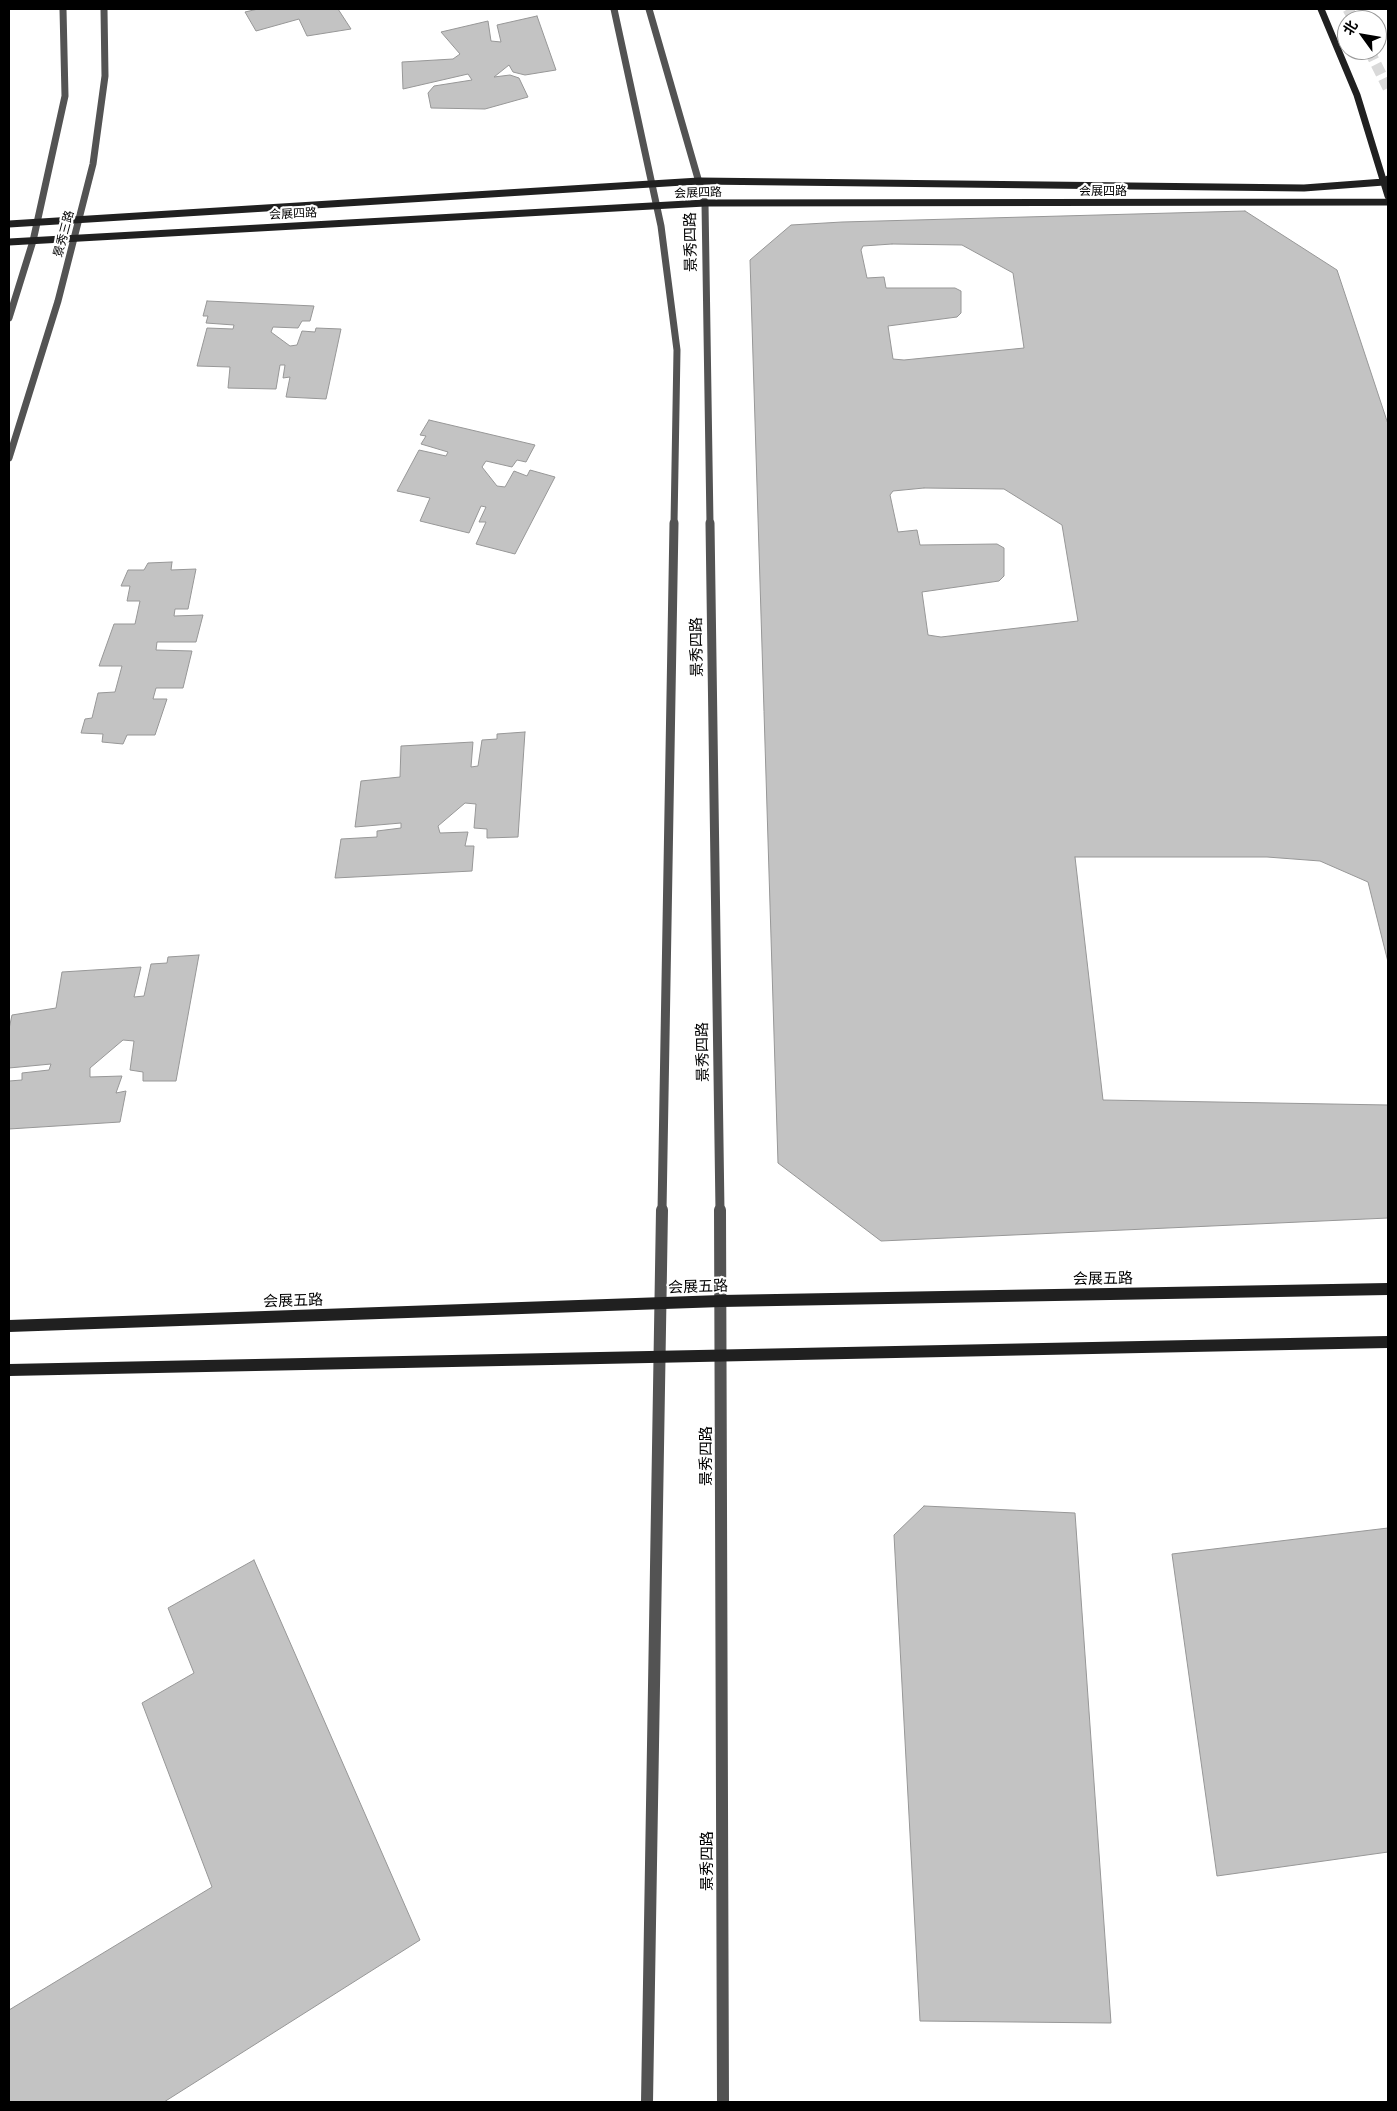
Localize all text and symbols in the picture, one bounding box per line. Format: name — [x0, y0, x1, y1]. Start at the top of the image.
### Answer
north arrow — [1337, 10, 1387, 60]
text: 北 — [1339, 17, 1361, 38]
street label: 会展四路 — [1079, 184, 1127, 198]
street label: 会展四路 — [674, 185, 722, 201]
street label: 会展四路 — [269, 206, 317, 222]
street label: 景秀三路 — [51, 209, 77, 259]
street label: 景秀四路 — [681, 212, 701, 272]
street label: 景秀四路 — [687, 617, 707, 677]
street label: 景秀四路 — [693, 1022, 713, 1082]
street label: 会展五路 — [1073, 1269, 1133, 1289]
street label: 会展五路 — [668, 1277, 728, 1297]
street label: 会展五路 — [263, 1291, 323, 1311]
street label: 景秀四路 — [697, 1426, 715, 1486]
street label: 景秀四路 — [698, 1831, 716, 1891]

